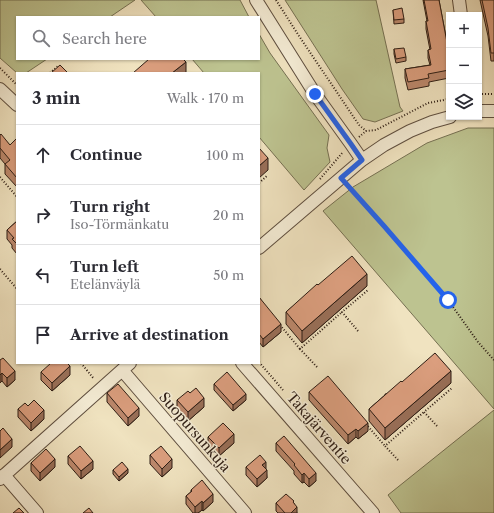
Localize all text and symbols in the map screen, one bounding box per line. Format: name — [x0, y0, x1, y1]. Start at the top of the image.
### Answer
map controls — [446, 12, 482, 120]
button: + — [446, 12, 482, 48]
search box — [16, 16, 260, 60]
icon: search — [30, 27, 52, 49]
text: Search here — [62, 29, 147, 48]
button: − — [446, 48, 482, 84]
button: layers — [446, 84, 482, 120]
route end — [306, 85, 324, 103]
text: 3 min — [32, 88, 81, 108]
text: Walk · 170 m — [167, 90, 244, 106]
icon: ahead — [32, 144, 54, 166]
text: Continue — [70, 145, 142, 164]
text: 100 m — [206, 147, 244, 163]
text: Turn right — [70, 197, 150, 216]
icon: right — [32, 204, 54, 226]
text: 20 m — [213, 207, 244, 223]
text: Iso-Törmänkatu — [70, 216, 169, 232]
text: Turn left — [70, 257, 139, 276]
icon: left — [32, 264, 54, 286]
text: 50 m — [213, 267, 244, 283]
text: Etelänväylä — [70, 276, 140, 292]
route start — [439, 291, 457, 309]
icon: arrive — [32, 324, 54, 346]
text: Arrive at destination — [70, 325, 229, 344]
street label: Suopursunkuja — [155, 388, 235, 476]
street label: Takajärventie — [283, 388, 355, 468]

